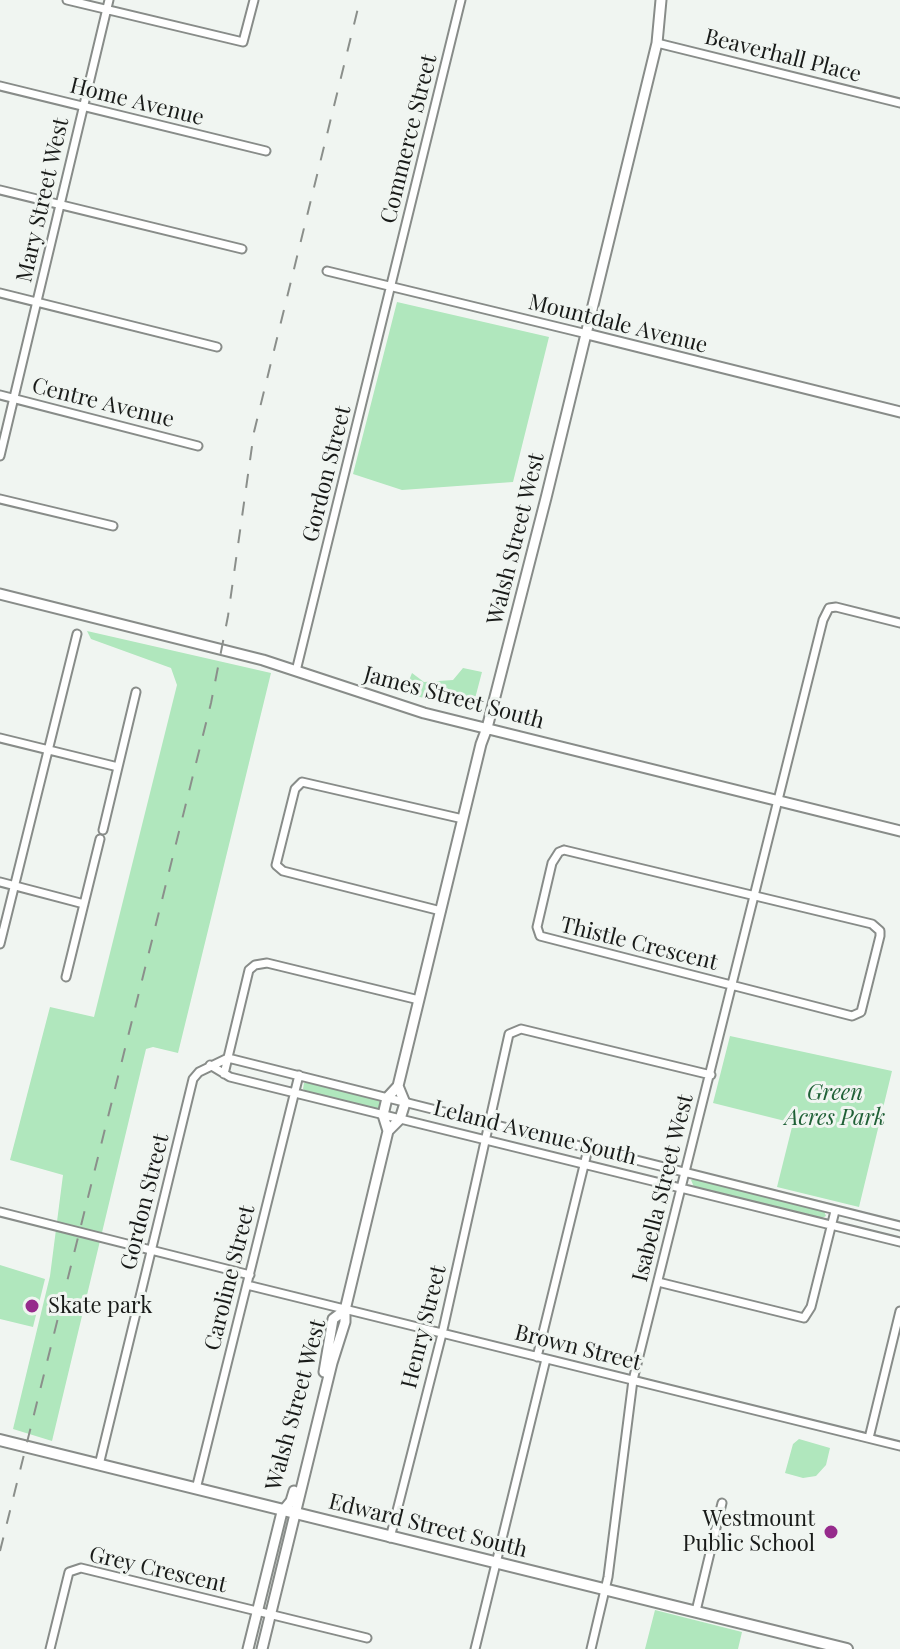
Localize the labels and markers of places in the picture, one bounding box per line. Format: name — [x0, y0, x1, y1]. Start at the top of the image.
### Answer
place label: Skate park — [48, 1293, 152, 1319]
marker: Skate park — [23, 1297, 41, 1315]
place label: Westmount Public School — [683, 1506, 815, 1558]
marker: Westmount Public School — [822, 1523, 840, 1541]

